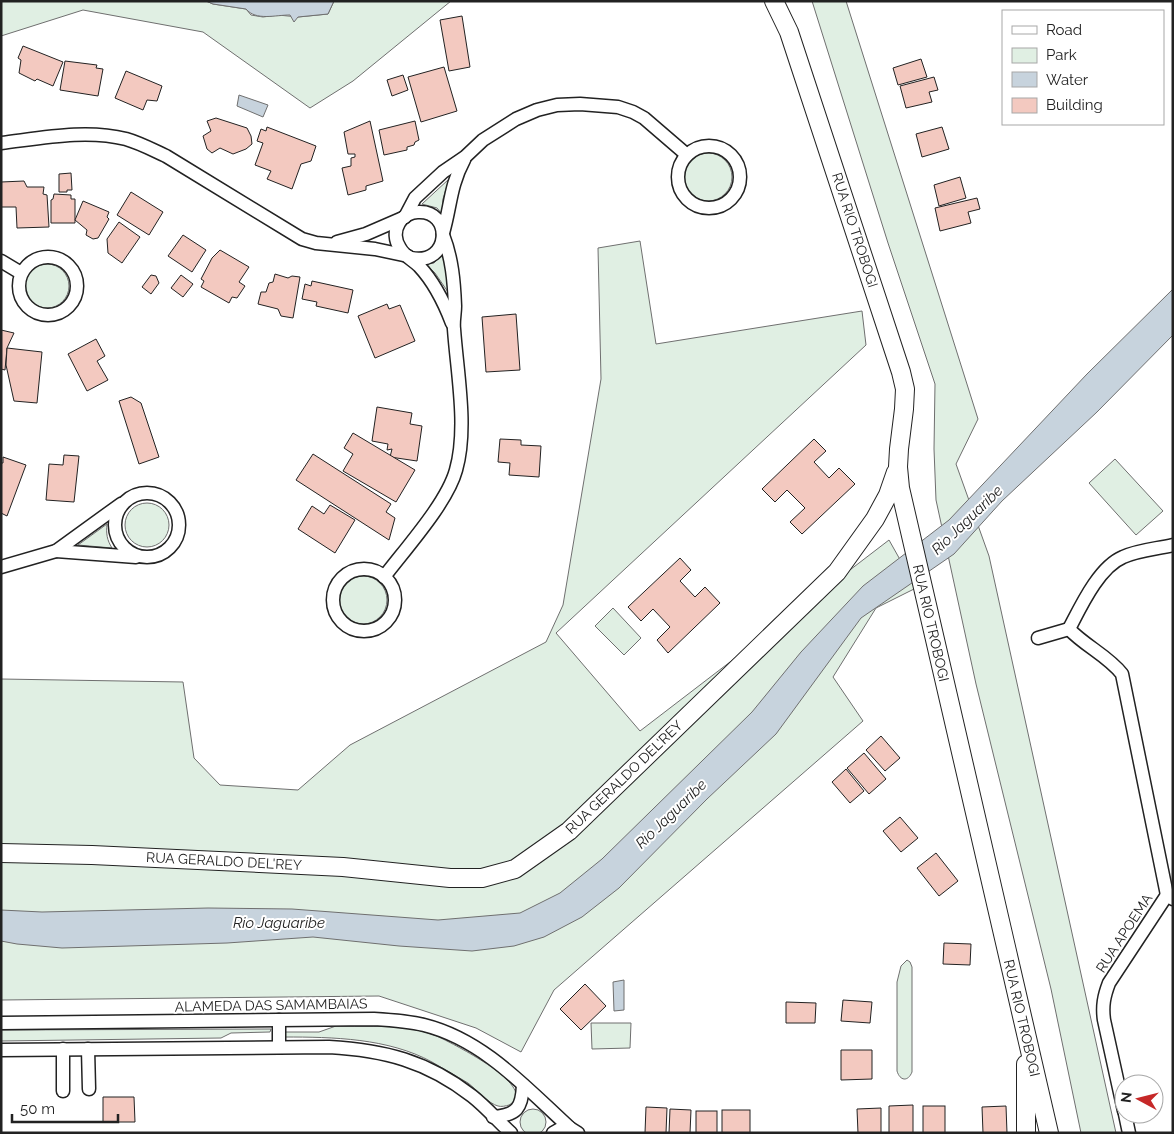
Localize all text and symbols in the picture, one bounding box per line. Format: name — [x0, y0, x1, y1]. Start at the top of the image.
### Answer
legend — [1002, 10, 1164, 125]
text: Road — [1046, 21, 1082, 39]
text: Park — [1046, 46, 1077, 64]
text: Water — [1046, 71, 1089, 89]
text: Building — [1046, 96, 1103, 114]
street label: RUA RIO TROBOGI — [829, 171, 881, 289]
water label: Rio Jaguaribe — [928, 482, 1006, 558]
street label: RUA RIO TROBOGI — [910, 563, 952, 683]
street label: RUA GERALDO DEL'REY — [562, 717, 686, 837]
water label: Rio Jaguaribe — [632, 776, 710, 852]
street label: RUA GERALDO DEL'REY — [146, 849, 302, 873]
street label: RUA APOEMA — [1093, 890, 1156, 975]
water label: Rio Jaguaribe — [233, 914, 325, 932]
street label: RUA RIO TROBOGI — [1001, 958, 1043, 1078]
street label: ALAMEDA DAS SAMAMBAIAS — [174, 995, 368, 1015]
north arrow — [1114, 1074, 1164, 1124]
text: N — [1118, 1091, 1135, 1104]
scale bar — [12, 1092, 119, 1124]
text: 50 m — [20, 1100, 55, 1118]

